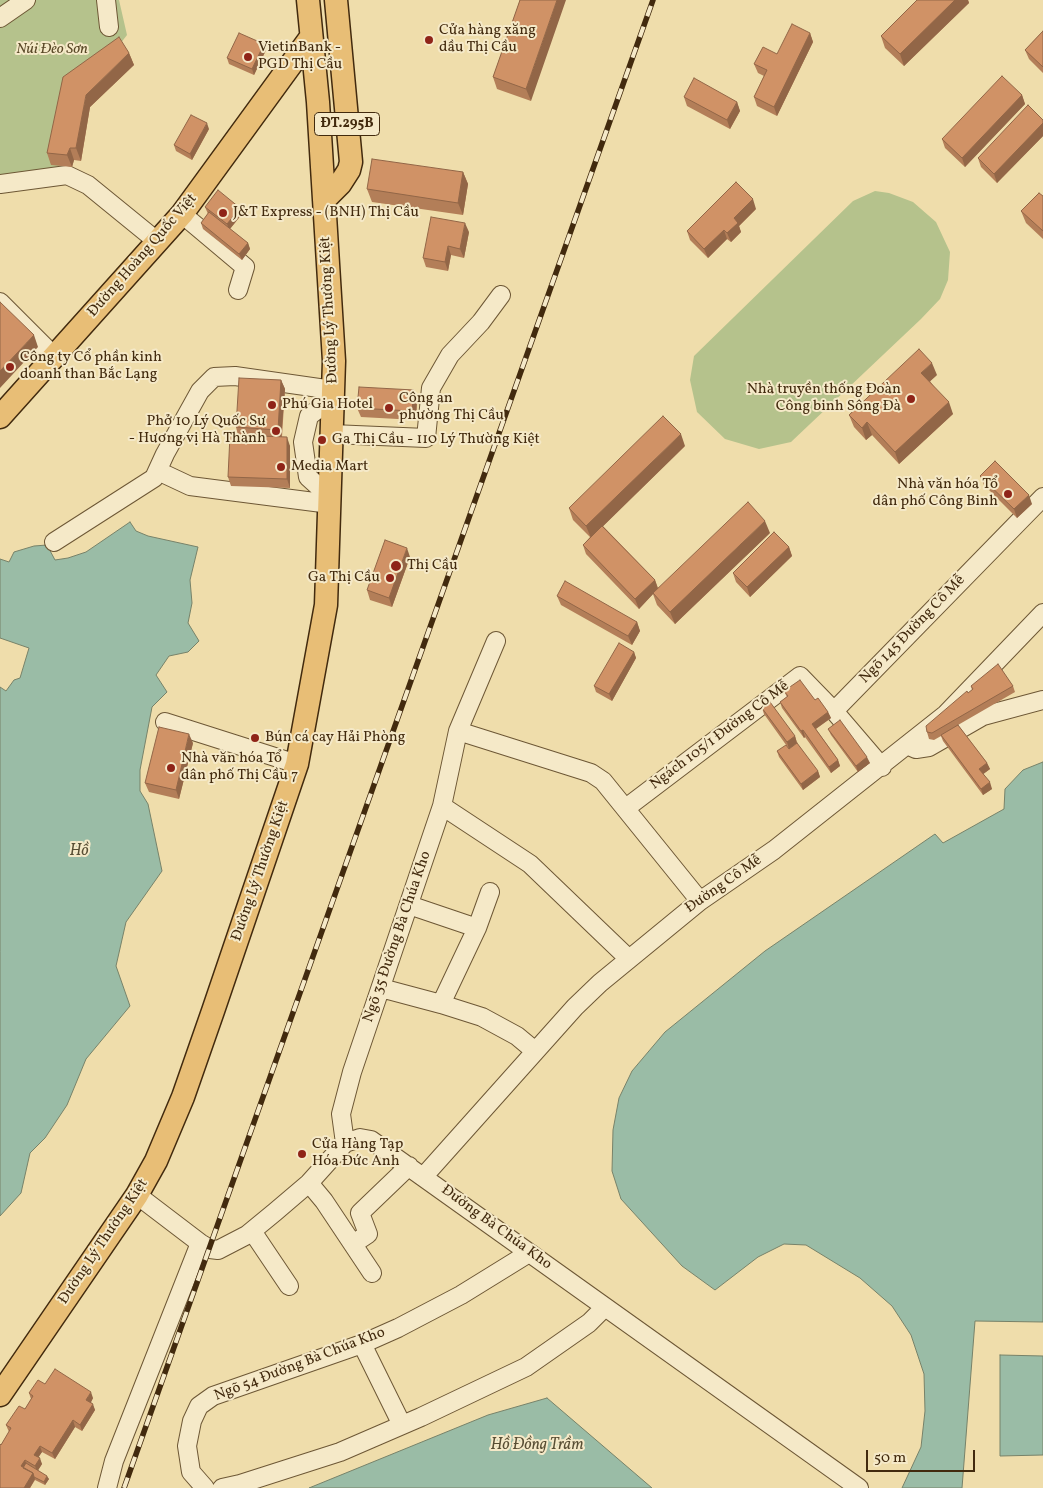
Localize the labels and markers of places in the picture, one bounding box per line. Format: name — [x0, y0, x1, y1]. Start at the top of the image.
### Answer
place label: Cửa hàng xăng dầu Thị Cầu — [439, 22, 536, 57]
marker: Cửa hàng xăng dầu Thị Cầu — [423, 34, 435, 46]
place label: VietinBank - PGD Thị Cầu — [258, 39, 342, 74]
marker: VietinBank - PGD Thị Cầu — [242, 51, 254, 63]
place label: J&T Express - (BNH) Thị Cầu — [233, 204, 419, 222]
marker: J&T Express - (BNH) Thị Cầu — [217, 207, 229, 219]
place label: Công ty Cổ phần kinh doanh than Bắc Lạng — [20, 349, 162, 384]
marker: Công ty Cổ phần kinh doanh than Bắc Lạng — [4, 361, 16, 373]
place label: Nhà truyền thống Đoàn Công binh Sông Đà — [747, 381, 901, 416]
place label: Công an phường Thị Cầu — [399, 390, 504, 425]
marker: Nhà truyền thống Đoàn Công binh Sông Đà — [905, 393, 917, 405]
place label: Phú Gia Hotel — [282, 396, 373, 414]
marker: Phú Gia Hotel — [266, 399, 278, 411]
marker: Công an phường Thị Cầu — [383, 402, 395, 414]
place label: Phở 10 Lý Quốc Sư - Hương vị Hà Thành — [129, 413, 266, 448]
marker: Phở 10 Lý Quốc Sư - Hương vị Hà Thành — [270, 425, 282, 437]
place label: Ga Thị Cầu - 110 Lý Thường Kiệt — [332, 431, 540, 449]
marker: Ga Thị Cầu - 110 Lý Thường Kiệt — [316, 434, 328, 446]
place label: Media Mart — [291, 458, 368, 476]
marker: Media Mart — [275, 461, 287, 473]
place label: Nhà văn hóa Tổ dân phố Công Binh — [873, 476, 998, 511]
marker: Nhà văn hóa Tổ dân phố Công Binh — [1002, 488, 1014, 500]
place label: Thị Cầu — [407, 557, 458, 575]
marker: Thị Cầu — [389, 559, 403, 573]
place label: Ga Thị Cầu — [308, 569, 380, 587]
marker: Ga Thị Cầu — [384, 572, 396, 584]
place label: Bún cá cay Hải Phòng — [265, 729, 405, 747]
marker: Bún cá cay Hải Phòng — [249, 732, 261, 744]
place label: Nhà văn hóa Tổ dân phố Thị Cầu 7 — [181, 750, 298, 785]
marker: Nhà văn hóa Tổ dân phố Thị Cầu 7 — [165, 762, 177, 774]
place label: Cửa Hàng Tạp Hóa Đức Anh — [312, 1136, 403, 1171]
marker: Cửa Hàng Tạp Hóa Đức Anh — [296, 1148, 308, 1160]

